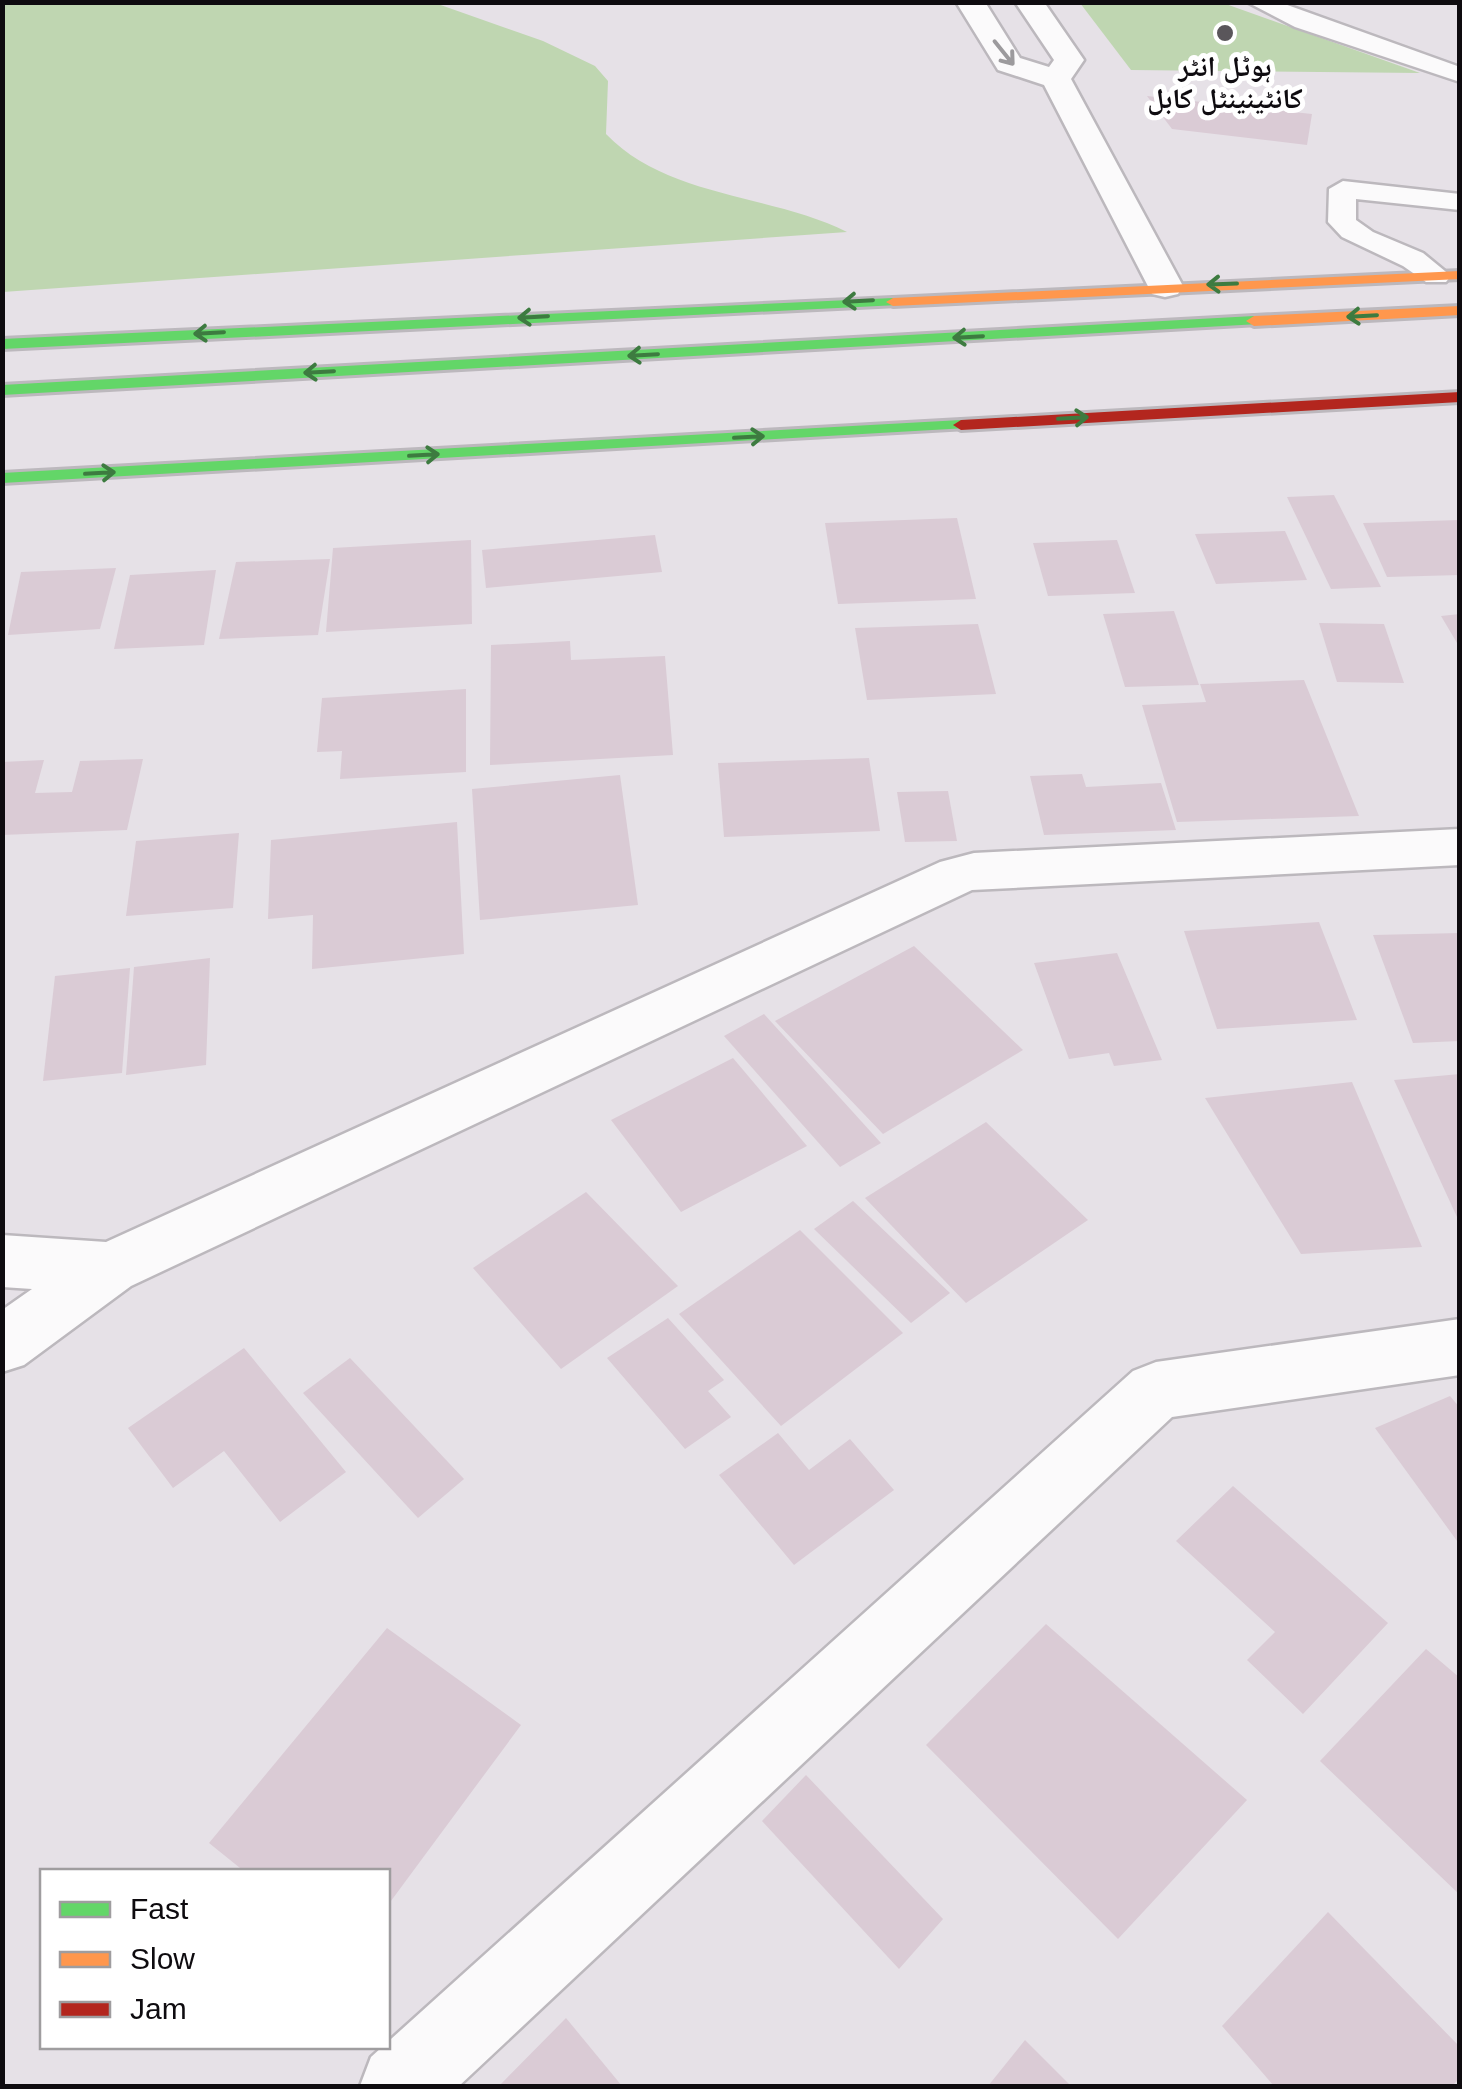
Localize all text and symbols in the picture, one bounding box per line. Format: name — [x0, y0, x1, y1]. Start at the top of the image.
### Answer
marker: ہوٹل انٹر کانٹینینٹل کابل — [1214, 22, 1236, 44]
one-way arrow — [993, 39, 1015, 66]
place label: ہوٹل انٹر کانٹینینٹل کابل — [1147, 51, 1303, 116]
one-way arrow — [1207, 275, 1239, 294]
one-way arrow — [842, 292, 874, 311]
one-way arrow — [1347, 307, 1379, 326]
one-way arrow — [518, 308, 550, 327]
one-way arrow — [193, 324, 225, 343]
one-way arrow — [952, 328, 984, 347]
one-way arrow — [628, 346, 660, 365]
one-way arrow — [303, 363, 335, 382]
one-way arrow — [1057, 409, 1089, 428]
one-way arrow — [732, 427, 764, 446]
one-way arrow — [408, 445, 440, 464]
one-way arrow — [83, 463, 115, 482]
legend — [40, 1869, 390, 2049]
text: Fast — [130, 1892, 189, 1925]
text: Slow — [130, 1942, 195, 1975]
text: Jam — [130, 1992, 187, 2025]

